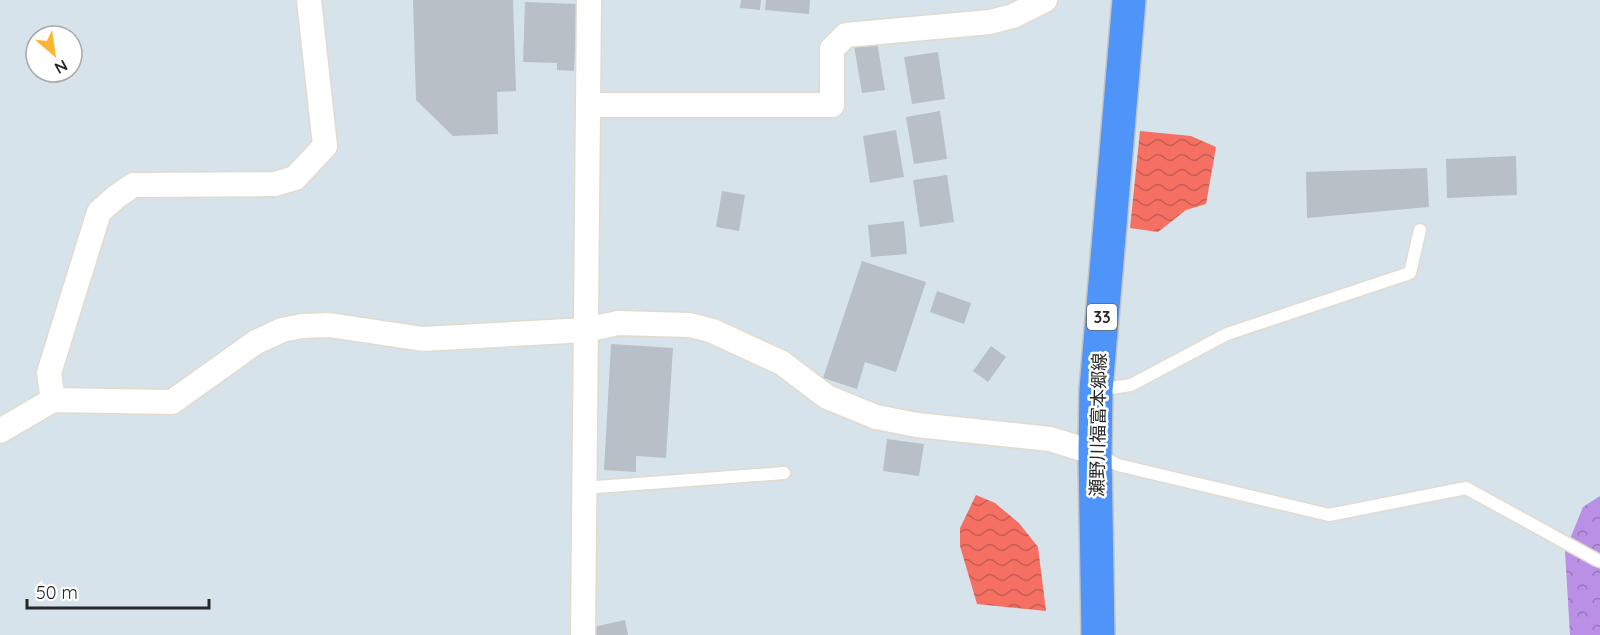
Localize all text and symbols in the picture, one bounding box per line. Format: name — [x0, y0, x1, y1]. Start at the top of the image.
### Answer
north arrow — [24, 24, 84, 84]
text: N — [51, 56, 71, 79]
road number: 33 — [1087, 304, 1117, 330]
street label: 瀬野川福富本郷線 — [1085, 353, 1111, 497]
scale bar — [27, 572, 208, 610]
text: 50 m — [36, 581, 78, 604]

